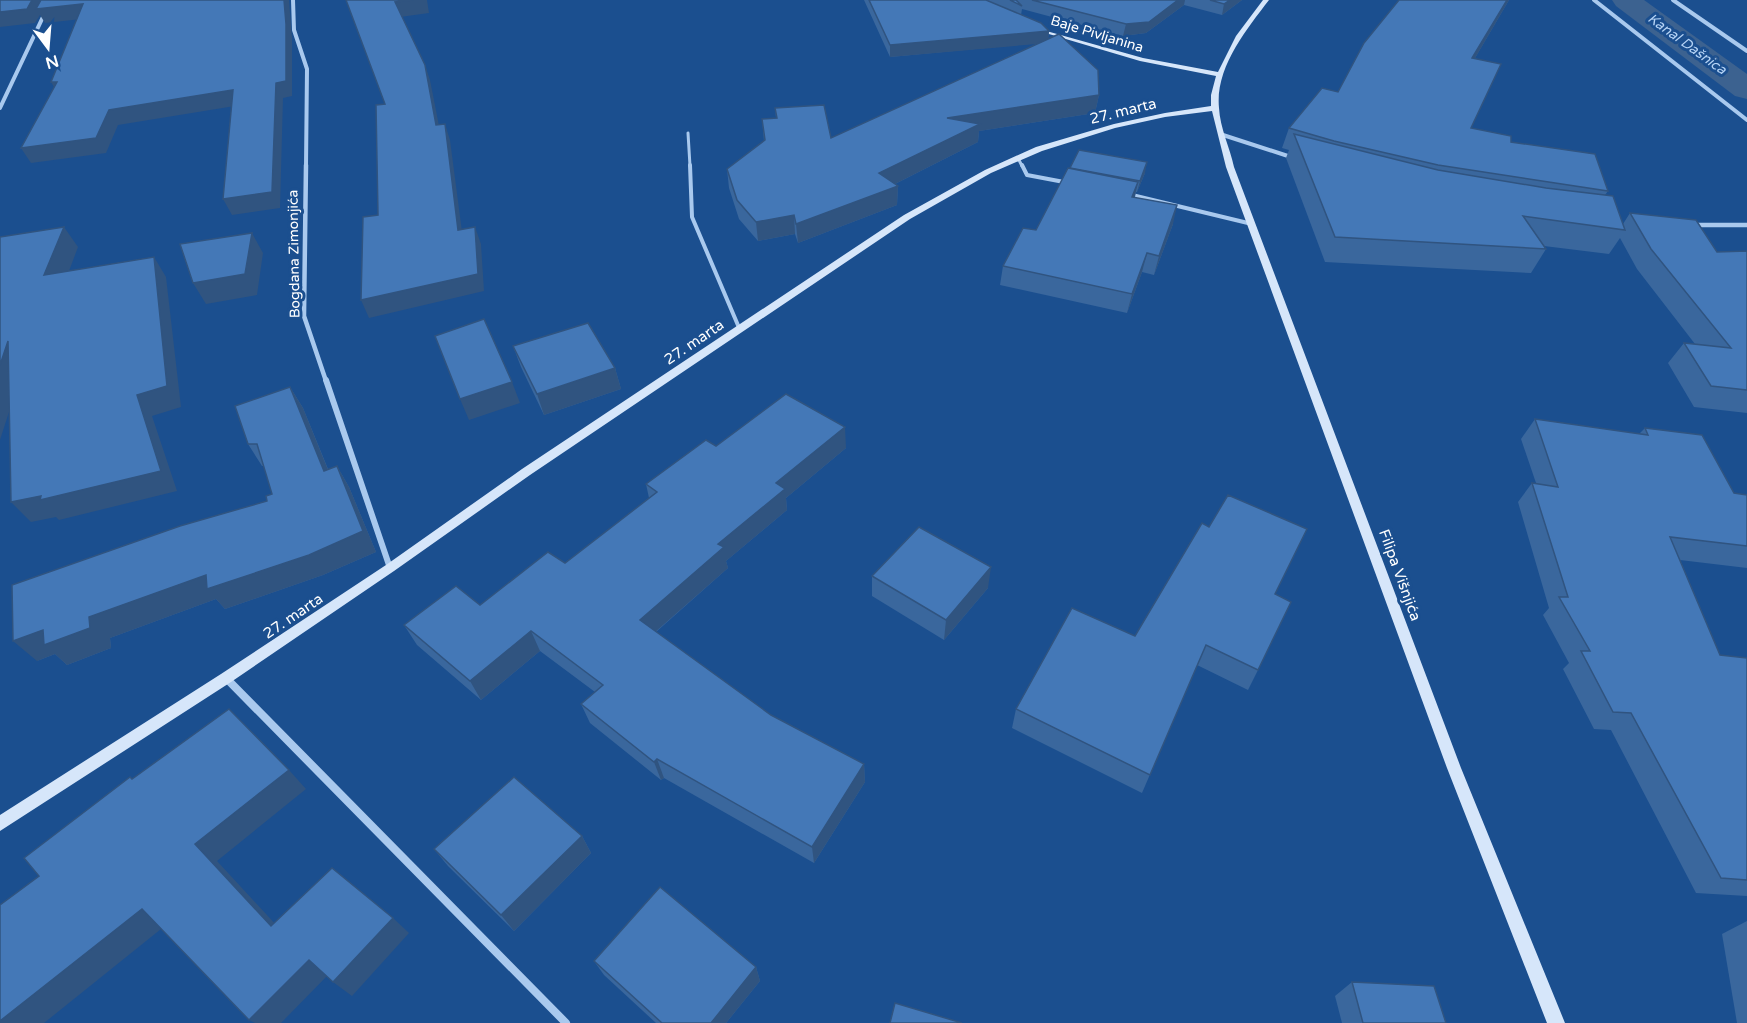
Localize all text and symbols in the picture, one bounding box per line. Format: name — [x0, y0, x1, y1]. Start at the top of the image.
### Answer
water label: Kanal Dašnica — [1644, 10, 1731, 79]
street label: Baje Pivljanina — [1049, 12, 1145, 56]
north arrow — [18, 18, 78, 78]
text: N — [43, 50, 61, 73]
street label: 27. marta — [1088, 94, 1158, 128]
street label: Bogdana Zimonjića — [284, 190, 304, 318]
street label: 27. marta — [661, 316, 727, 368]
street label: Filipa Višnjića — [1375, 527, 1425, 623]
street label: 27. marta — [260, 590, 326, 642]

